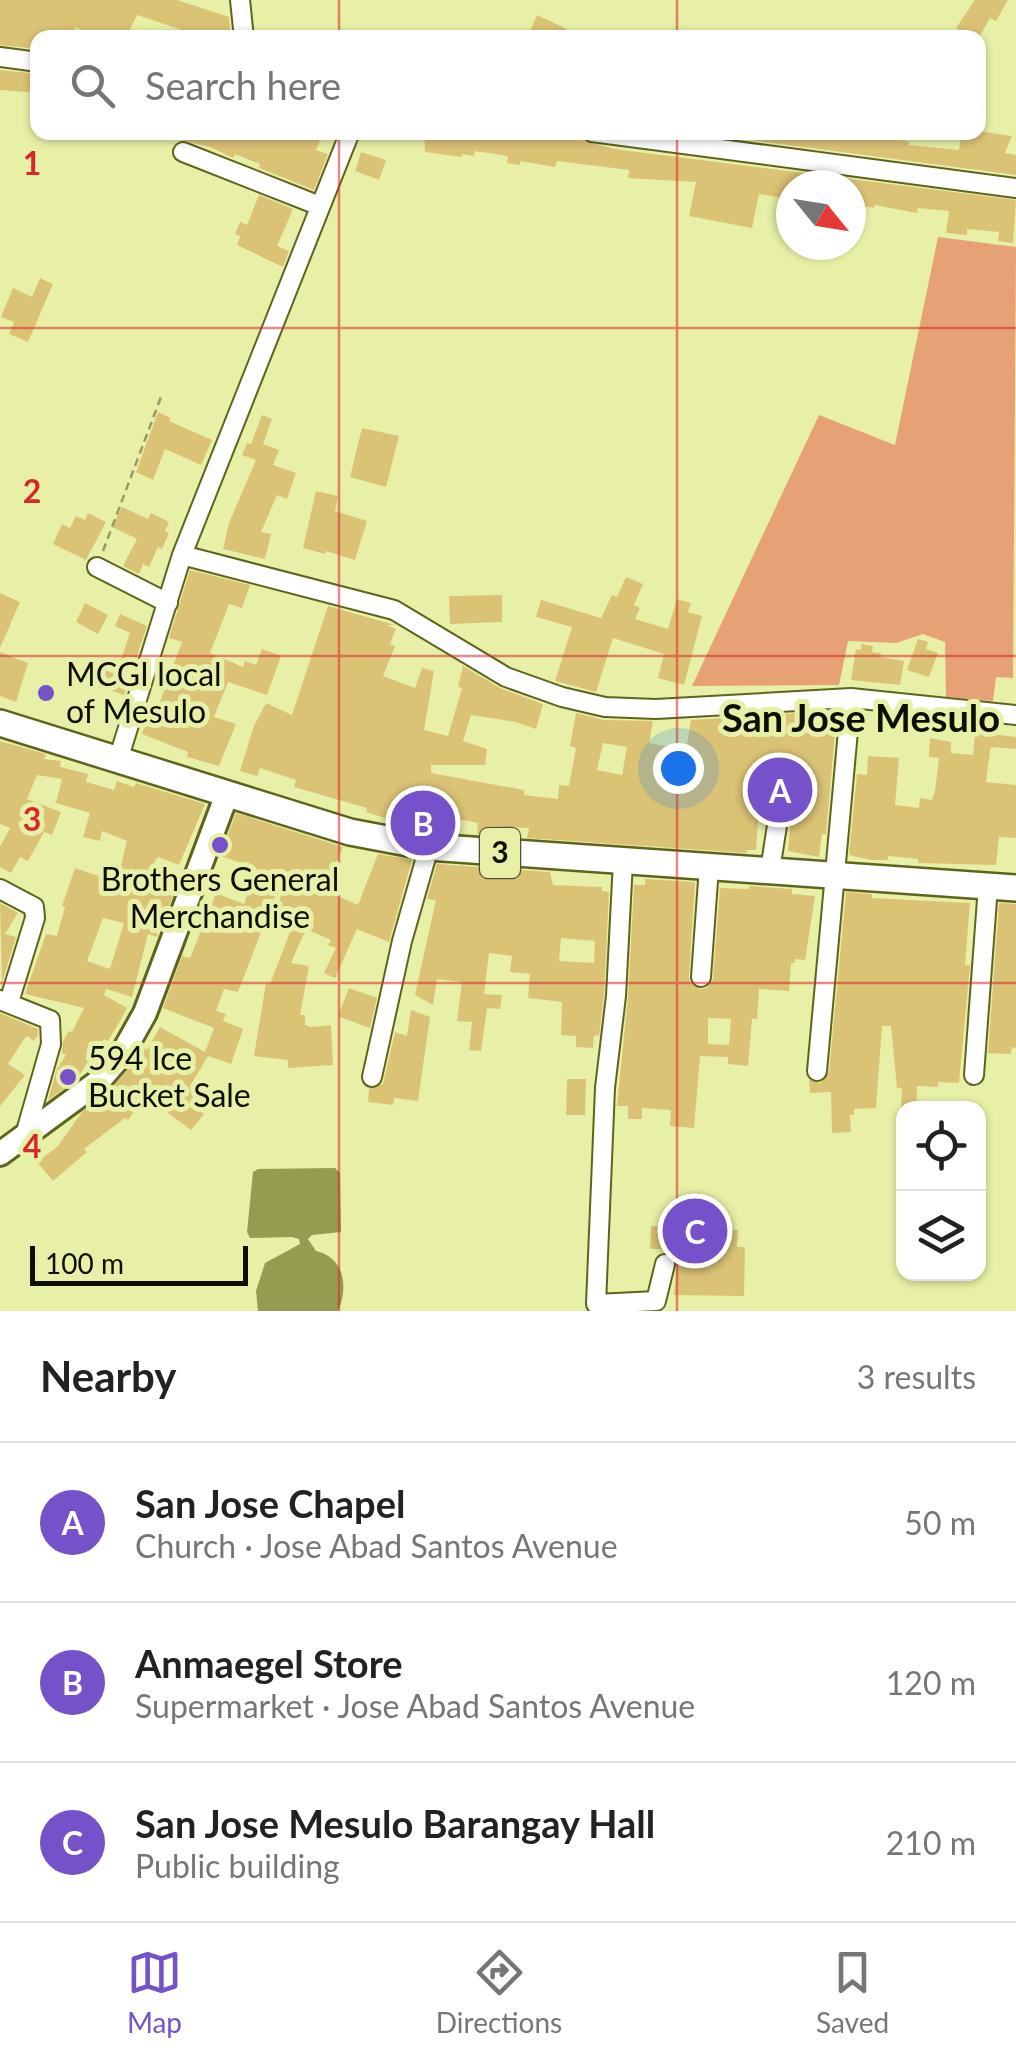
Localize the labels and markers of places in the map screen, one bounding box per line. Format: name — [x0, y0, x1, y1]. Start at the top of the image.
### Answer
place label: MCGI local of Mesulo — [66, 654, 222, 730]
marker: MCGI local of Mesulo — [35, 682, 57, 704]
pin: A — [748, 752, 812, 828]
pin: B — [390, 786, 456, 860]
marker: Brothers General Merchandise — [209, 834, 231, 856]
place label: Brothers General Merchandise — [101, 859, 339, 935]
place label: 594 Ice Bucket Sale — [88, 1038, 251, 1114]
marker: 594 Ice Bucket Sale — [57, 1066, 79, 1088]
pin: C — [662, 1194, 728, 1268]

